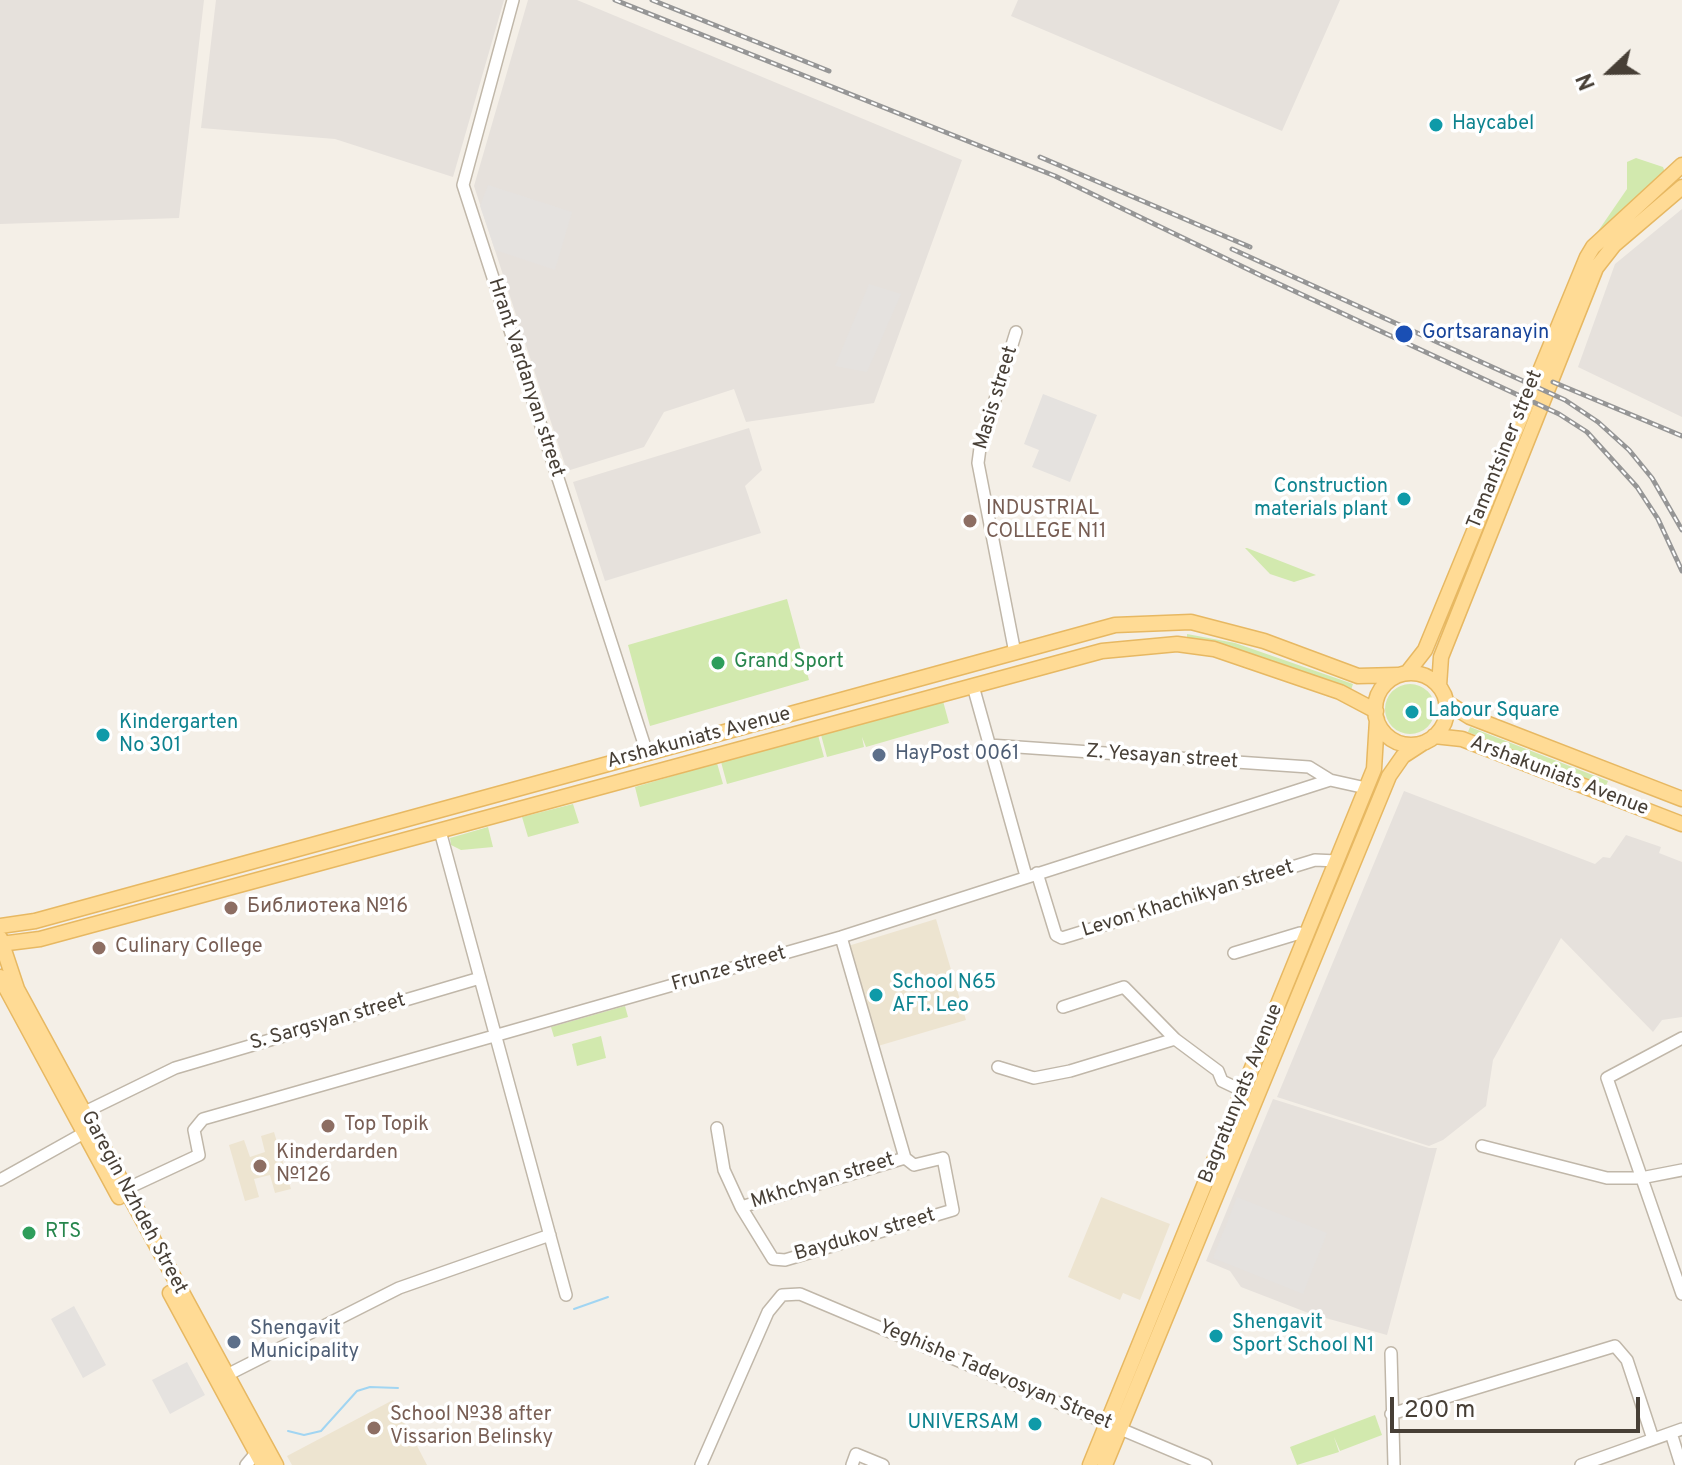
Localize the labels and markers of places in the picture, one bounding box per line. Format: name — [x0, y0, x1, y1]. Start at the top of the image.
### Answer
place label: Haycabel — [1452, 113, 1534, 137]
marker: Haycabel — [1427, 116, 1445, 134]
place label: Gortsaranayin — [1422, 322, 1549, 346]
marker: Gortsaranayin — [1393, 323, 1415, 345]
place label: Construction materials plant — [1254, 476, 1388, 523]
marker: Construction materials plant — [1395, 490, 1413, 508]
place label: INDUSTRIAL COLLEGE N11 — [986, 498, 1106, 545]
marker: INDUSTRIAL COLLEGE N11 — [961, 512, 979, 530]
place label: Grand Sport — [734, 651, 844, 675]
marker: Grand Sport — [709, 654, 727, 672]
place label: Labour Square — [1428, 700, 1559, 724]
marker: Labour Square — [1403, 703, 1421, 721]
place label: Kindergarten No 301 — [119, 712, 238, 759]
marker: Kindergarten No 301 — [94, 726, 112, 744]
place label: HayPost 0061 — [895, 743, 1019, 767]
marker: HayPost 0061 — [870, 746, 888, 764]
place label: Библиотека №16 — [247, 896, 408, 920]
marker: Библиотека №16 — [222, 899, 240, 917]
place label: Culinary College — [115, 936, 263, 960]
marker: Culinary College — [90, 939, 108, 957]
place label: School N65 AFT. Leo — [892, 972, 996, 1019]
marker: School N65 AFT. Leo — [867, 986, 885, 1004]
place label: Top Topik — [344, 1114, 429, 1138]
marker: Top Topik — [319, 1117, 337, 1135]
place label: Kinderdarden №126 — [276, 1142, 398, 1189]
marker: Kinderdarden №126 — [251, 1157, 269, 1175]
place label: RTS — [45, 1221, 81, 1245]
marker: RTS — [20, 1224, 38, 1242]
place label: Shengavit Sport School N1 — [1232, 1312, 1374, 1359]
place label: Shengavit Municipality — [250, 1318, 359, 1365]
marker: Shengavit Sport School N1 — [1207, 1327, 1225, 1345]
marker: Shengavit Municipality — [225, 1333, 243, 1351]
place label: School №38 after Vissarion Belinsky — [390, 1404, 553, 1451]
place label: UNIVERSAM — [907, 1412, 1019, 1436]
marker: UNIVERSAM — [1026, 1415, 1044, 1433]
marker: School №38 after Vissarion Belinsky — [365, 1419, 383, 1437]

